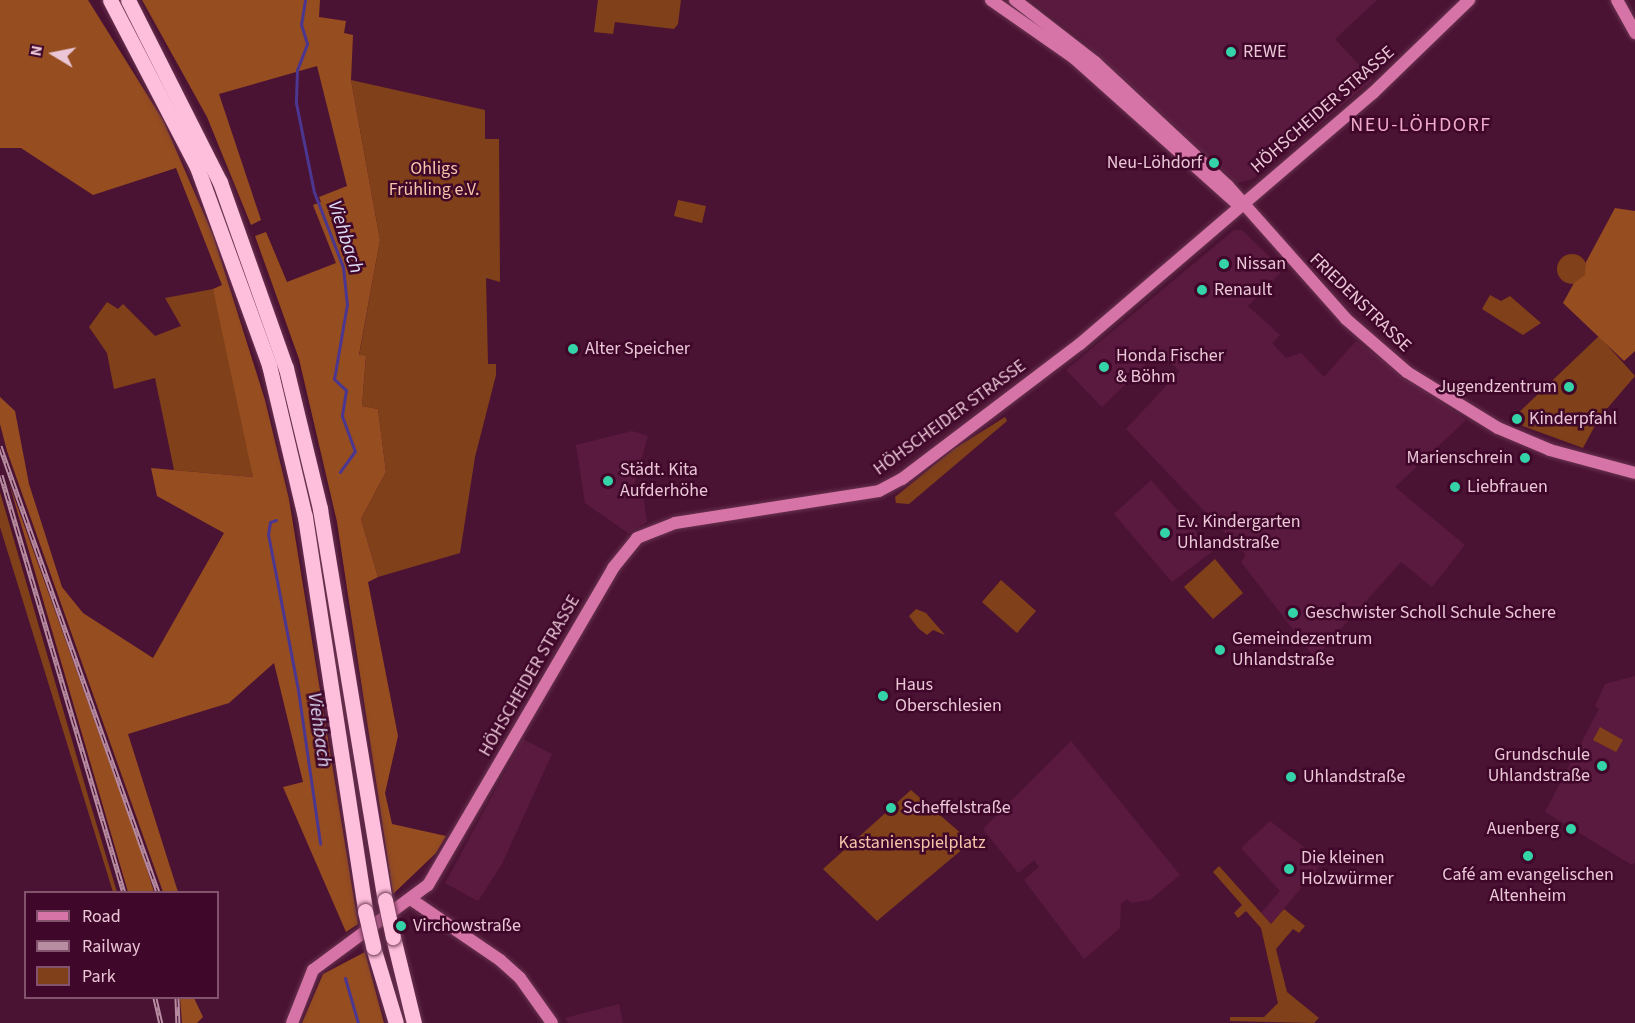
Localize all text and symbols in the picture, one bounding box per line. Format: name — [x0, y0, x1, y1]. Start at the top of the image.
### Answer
north arrow — [24, 24, 84, 84]
place label: REWE — [1243, 41, 1286, 63]
street label: HÖHSCHEIDER STRASSE — [1247, 42, 1399, 178]
text: N — [25, 44, 48, 58]
marker: REWE — [1224, 45, 1238, 59]
district label: NEU-LÖHDORF — [1350, 113, 1492, 137]
place label: Neu-Löhdorf — [1107, 152, 1202, 174]
marker: Neu-Löhdorf — [1207, 156, 1221, 170]
park label: Ohligs Frühling e.V. — [389, 159, 479, 201]
water label: Viehbach — [322, 197, 368, 277]
street label: FRIEDENSTRASSE — [1305, 249, 1415, 357]
place label: Nissan — [1236, 253, 1286, 275]
marker: Nissan — [1217, 257, 1231, 271]
place label: Renault — [1214, 279, 1272, 301]
marker: Renault — [1195, 283, 1209, 297]
place label: Alter Speicher — [585, 338, 690, 360]
marker: Alter Speicher — [566, 342, 580, 356]
place label: Honda Fischer & Böhm — [1116, 346, 1224, 388]
street label: HÖHSCHEIDER STRASSE — [870, 355, 1030, 481]
marker: Honda Fischer & Böhm — [1097, 360, 1111, 374]
place label: Jugendzentrum — [1438, 376, 1557, 398]
marker: Jugendzentrum — [1562, 380, 1576, 394]
place label: Kinderpfahl — [1529, 408, 1617, 430]
marker: Kinderpfahl — [1510, 412, 1524, 426]
place label: Marienschrein — [1407, 447, 1513, 469]
marker: Marienschrein — [1518, 451, 1532, 465]
place label: Städt. Kita Aufderhöhe — [620, 460, 708, 502]
marker: Städt. Kita Aufderhöhe — [601, 474, 615, 488]
place label: Liebfrauen — [1467, 476, 1548, 498]
marker: Liebfrauen — [1448, 480, 1462, 494]
place label: Ev. Kindergarten Uhlandstraße — [1177, 512, 1301, 554]
marker: Ev. Kindergarten Uhlandstraße — [1158, 526, 1172, 540]
street label: HÖHSCHEIDER STRASSE — [475, 591, 585, 761]
place label: Geschwister Scholl Schule Schere — [1305, 602, 1556, 624]
marker: Geschwister Scholl Schule Schere — [1286, 606, 1300, 620]
place label: Gemeindezentrum Uhlandstraße — [1232, 629, 1372, 672]
marker: Gemeindezentrum Uhlandstraße — [1213, 643, 1227, 657]
place label: Haus Oberschlesien — [895, 675, 1002, 718]
marker: Haus Oberschlesien — [876, 689, 890, 703]
water label: Viehbach — [302, 691, 336, 769]
place label: Grundschule Uhlandstraße — [1488, 745, 1590, 788]
marker: Grundschule Uhlandstraße — [1595, 759, 1609, 773]
place label: Uhlandstraße — [1303, 766, 1405, 788]
marker: Uhlandstraße — [1284, 770, 1298, 784]
place label: Scheffelstraße — [903, 797, 1011, 819]
marker: Scheffelstraße — [884, 801, 898, 815]
place label: Auenberg — [1487, 818, 1559, 840]
marker: Auenberg — [1564, 822, 1578, 836]
park label: Kastanienspielplatz — [838, 832, 986, 854]
place label: Die kleinen Holzwürmer — [1301, 848, 1394, 890]
marker: Café am evangelischen Altenheim — [1521, 849, 1535, 863]
marker: Die kleinen Holzwürmer — [1282, 862, 1296, 876]
place label: Café am evangelischen Altenheim — [1442, 865, 1614, 908]
legend — [24, 891, 219, 999]
text: Road — [82, 904, 121, 929]
place label: Virchowstraße — [413, 915, 521, 937]
marker: Virchowstraße — [394, 919, 408, 933]
text: Railway — [82, 934, 141, 959]
text: Park — [82, 964, 116, 989]

